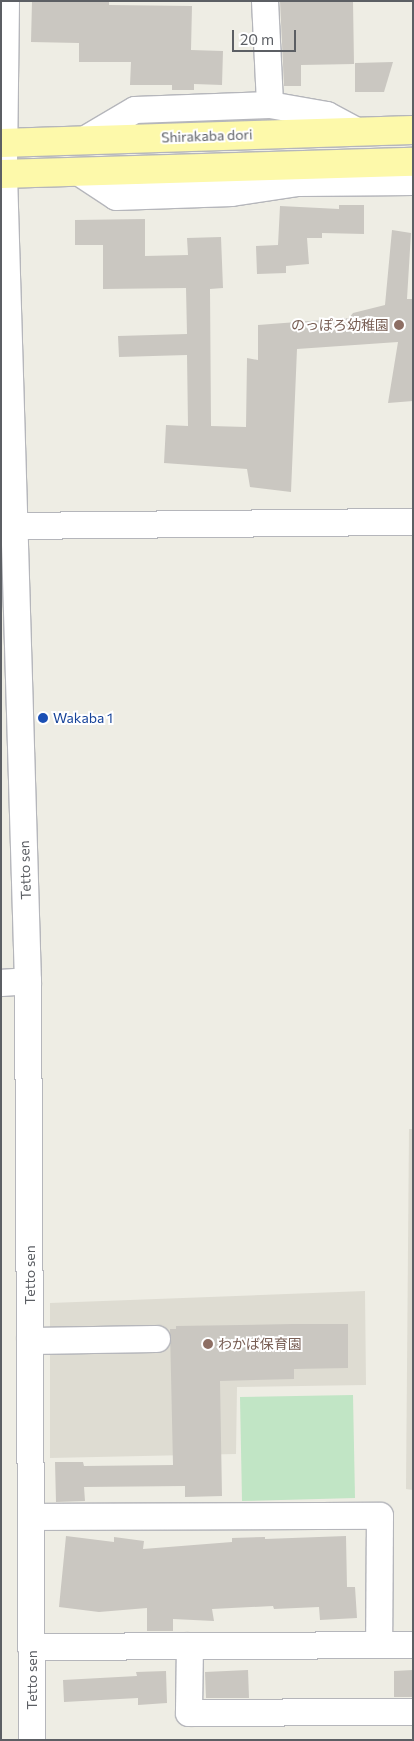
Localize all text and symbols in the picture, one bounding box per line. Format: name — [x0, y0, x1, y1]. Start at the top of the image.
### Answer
scale bar — [234, 20, 298, 52]
text: 20 m — [240, 30, 274, 48]
street label: Shirakaba dori — [161, 126, 253, 146]
place label: のっぽろ幼稚園 — [291, 317, 389, 333]
marker: のっぽろ幼稚園 — [393, 319, 405, 331]
place label: Wakaba 1 — [53, 710, 113, 726]
marker: Wakaba 1 — [37, 712, 49, 724]
street label: Tetto sen — [16, 840, 34, 900]
street label: Tetto sen — [22, 1245, 38, 1305]
place label: わかば保育園 — [218, 1336, 302, 1352]
marker: わかば保育園 — [202, 1338, 214, 1350]
street label: Tetto sen — [24, 1650, 40, 1710]

